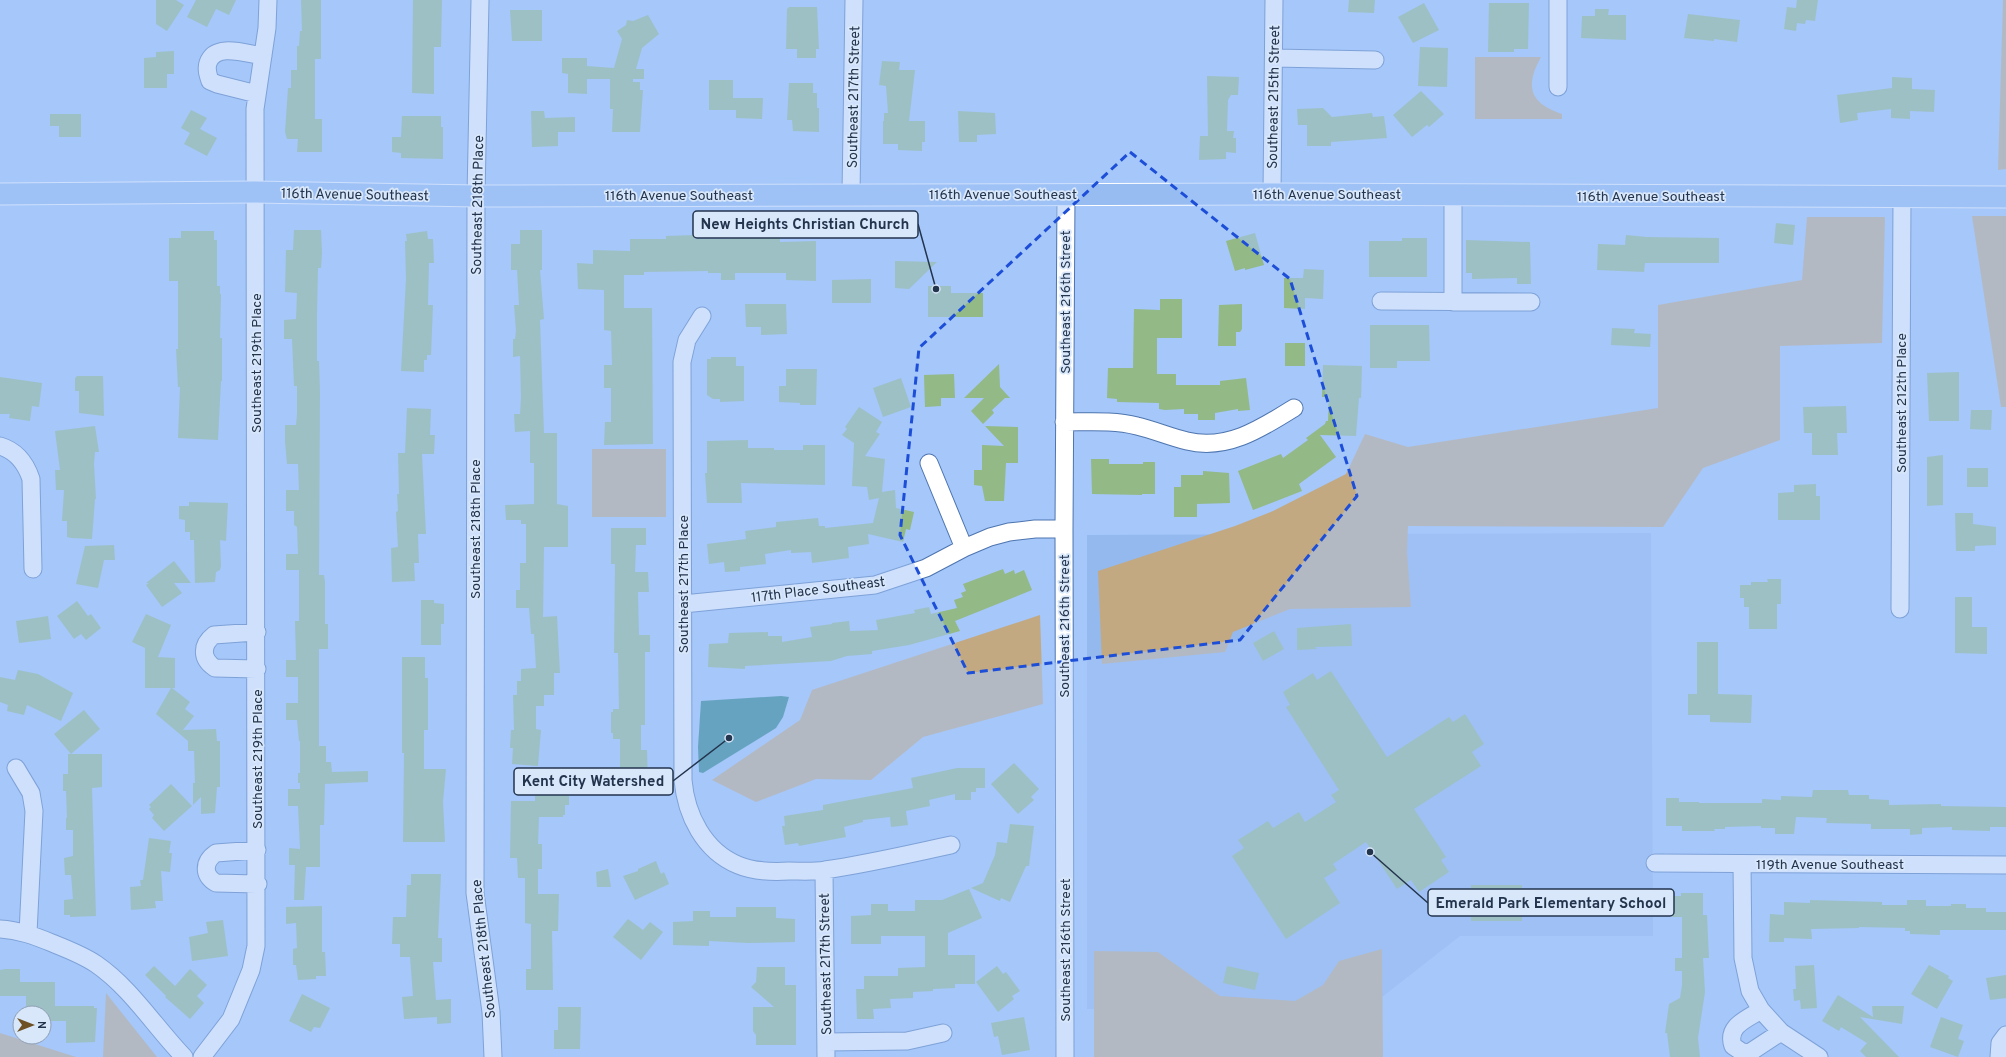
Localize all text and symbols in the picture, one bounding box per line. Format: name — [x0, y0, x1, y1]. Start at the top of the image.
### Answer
street label: Southeast 215th Street — [1265, 25, 1284, 169]
street label: Southeast 217th Street — [845, 26, 864, 168]
street label: Southeast 218th Place — [469, 135, 488, 275]
street label: 116th Avenue Southeast — [281, 186, 429, 205]
street label: 116th Avenue Southeast — [929, 187, 1077, 204]
street label: 116th Avenue Southeast — [1253, 187, 1401, 204]
street label: 116th Avenue Southeast — [605, 188, 753, 205]
street label: 116th Avenue Southeast — [1577, 189, 1725, 206]
callout: New Heights Christian Church — [693, 211, 918, 238]
text: New Heights Christian Church — [701, 216, 909, 235]
street label: Southeast 216th Street — [1058, 230, 1075, 374]
street label: Southeast 219th Place — [249, 293, 266, 433]
street label: Southeast 212th Place — [1894, 333, 1911, 473]
street label: Southeast 218th Place — [468, 459, 485, 599]
street label: Southeast 217th Place — [676, 515, 693, 653]
street label: Southeast 216th Street — [1057, 554, 1074, 698]
street label: 117th Place Southeast — [750, 574, 886, 607]
street label: Southeast 219th Place — [250, 689, 267, 829]
callout: Kent City Watershed — [514, 768, 673, 795]
text: Kent City Watershed — [522, 773, 664, 792]
street label: 119th Avenue Southeast — [1756, 857, 1904, 874]
street label: Southeast 218th Place — [469, 878, 500, 1019]
street label: Southeast 216th Street — [1058, 878, 1075, 1022]
callout: Emerald Park Elementary School — [1428, 889, 1674, 916]
street label: Southeast 217th Street — [817, 893, 836, 1035]
text: Emerald Park Elementary School — [1436, 895, 1666, 914]
north arrow — [12, 1005, 52, 1045]
text: N — [34, 1021, 48, 1029]

